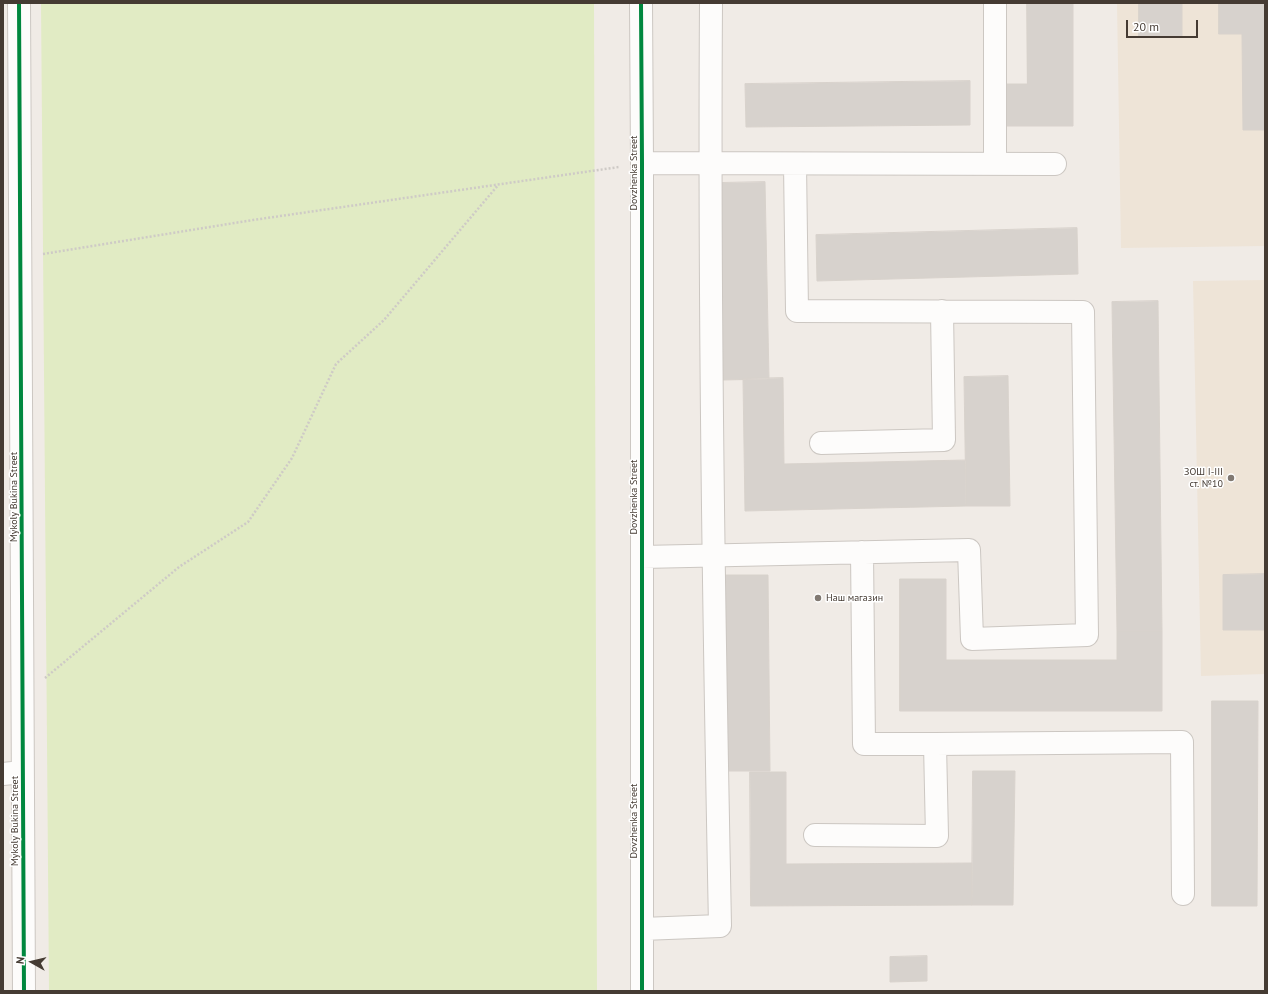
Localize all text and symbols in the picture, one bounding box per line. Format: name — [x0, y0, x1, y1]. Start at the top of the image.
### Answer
scale bar — [1128, 12, 1200, 38]
text: 20 m — [1133, 19, 1159, 34]
street label: Dovzhenka Street — [628, 136, 640, 210]
street label: Mykoly Bukina Street — [8, 452, 20, 542]
street label: Dovzhenka Street — [628, 460, 640, 534]
place label: ЗОШ І-ІІІ ст. №10 — [1184, 466, 1223, 490]
marker: ЗОШ І-ІІІ ст. №10 — [1226, 473, 1236, 483]
place label: Наш магазин — [826, 592, 883, 604]
marker: Наш магазин — [813, 593, 823, 603]
street label: Mykoly Bukina Street — [9, 776, 21, 866]
street label: Dovzhenka Street — [628, 784, 640, 858]
north arrow — [12, 942, 52, 982]
text: N — [13, 956, 28, 965]

